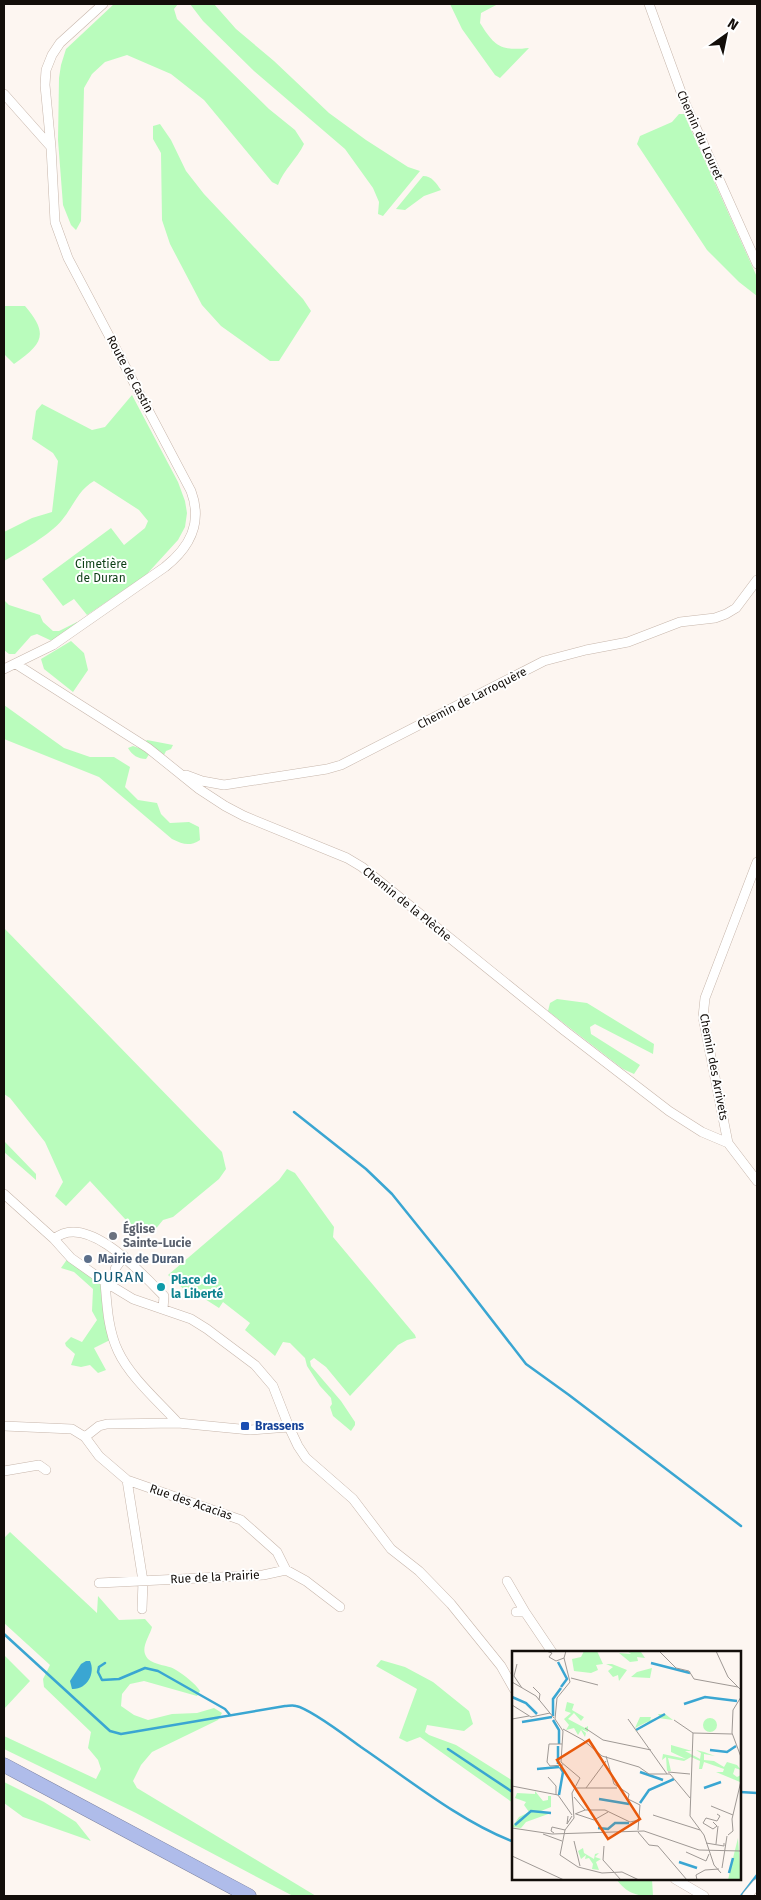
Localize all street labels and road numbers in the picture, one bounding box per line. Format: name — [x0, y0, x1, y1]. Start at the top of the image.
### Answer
street label: Chemin du Louret — [674, 88, 726, 182]
street label: Route de Castin — [104, 333, 156, 415]
street label: Chemin de Larroquère — [415, 664, 529, 732]
street label: Chemin de la Plèche — [360, 864, 454, 944]
street label: Chemin des Arrivets — [697, 1012, 731, 1122]
street label: Rue des Acacias — [148, 1481, 235, 1523]
street label: Rue de la Prairie — [170, 1568, 260, 1586]

